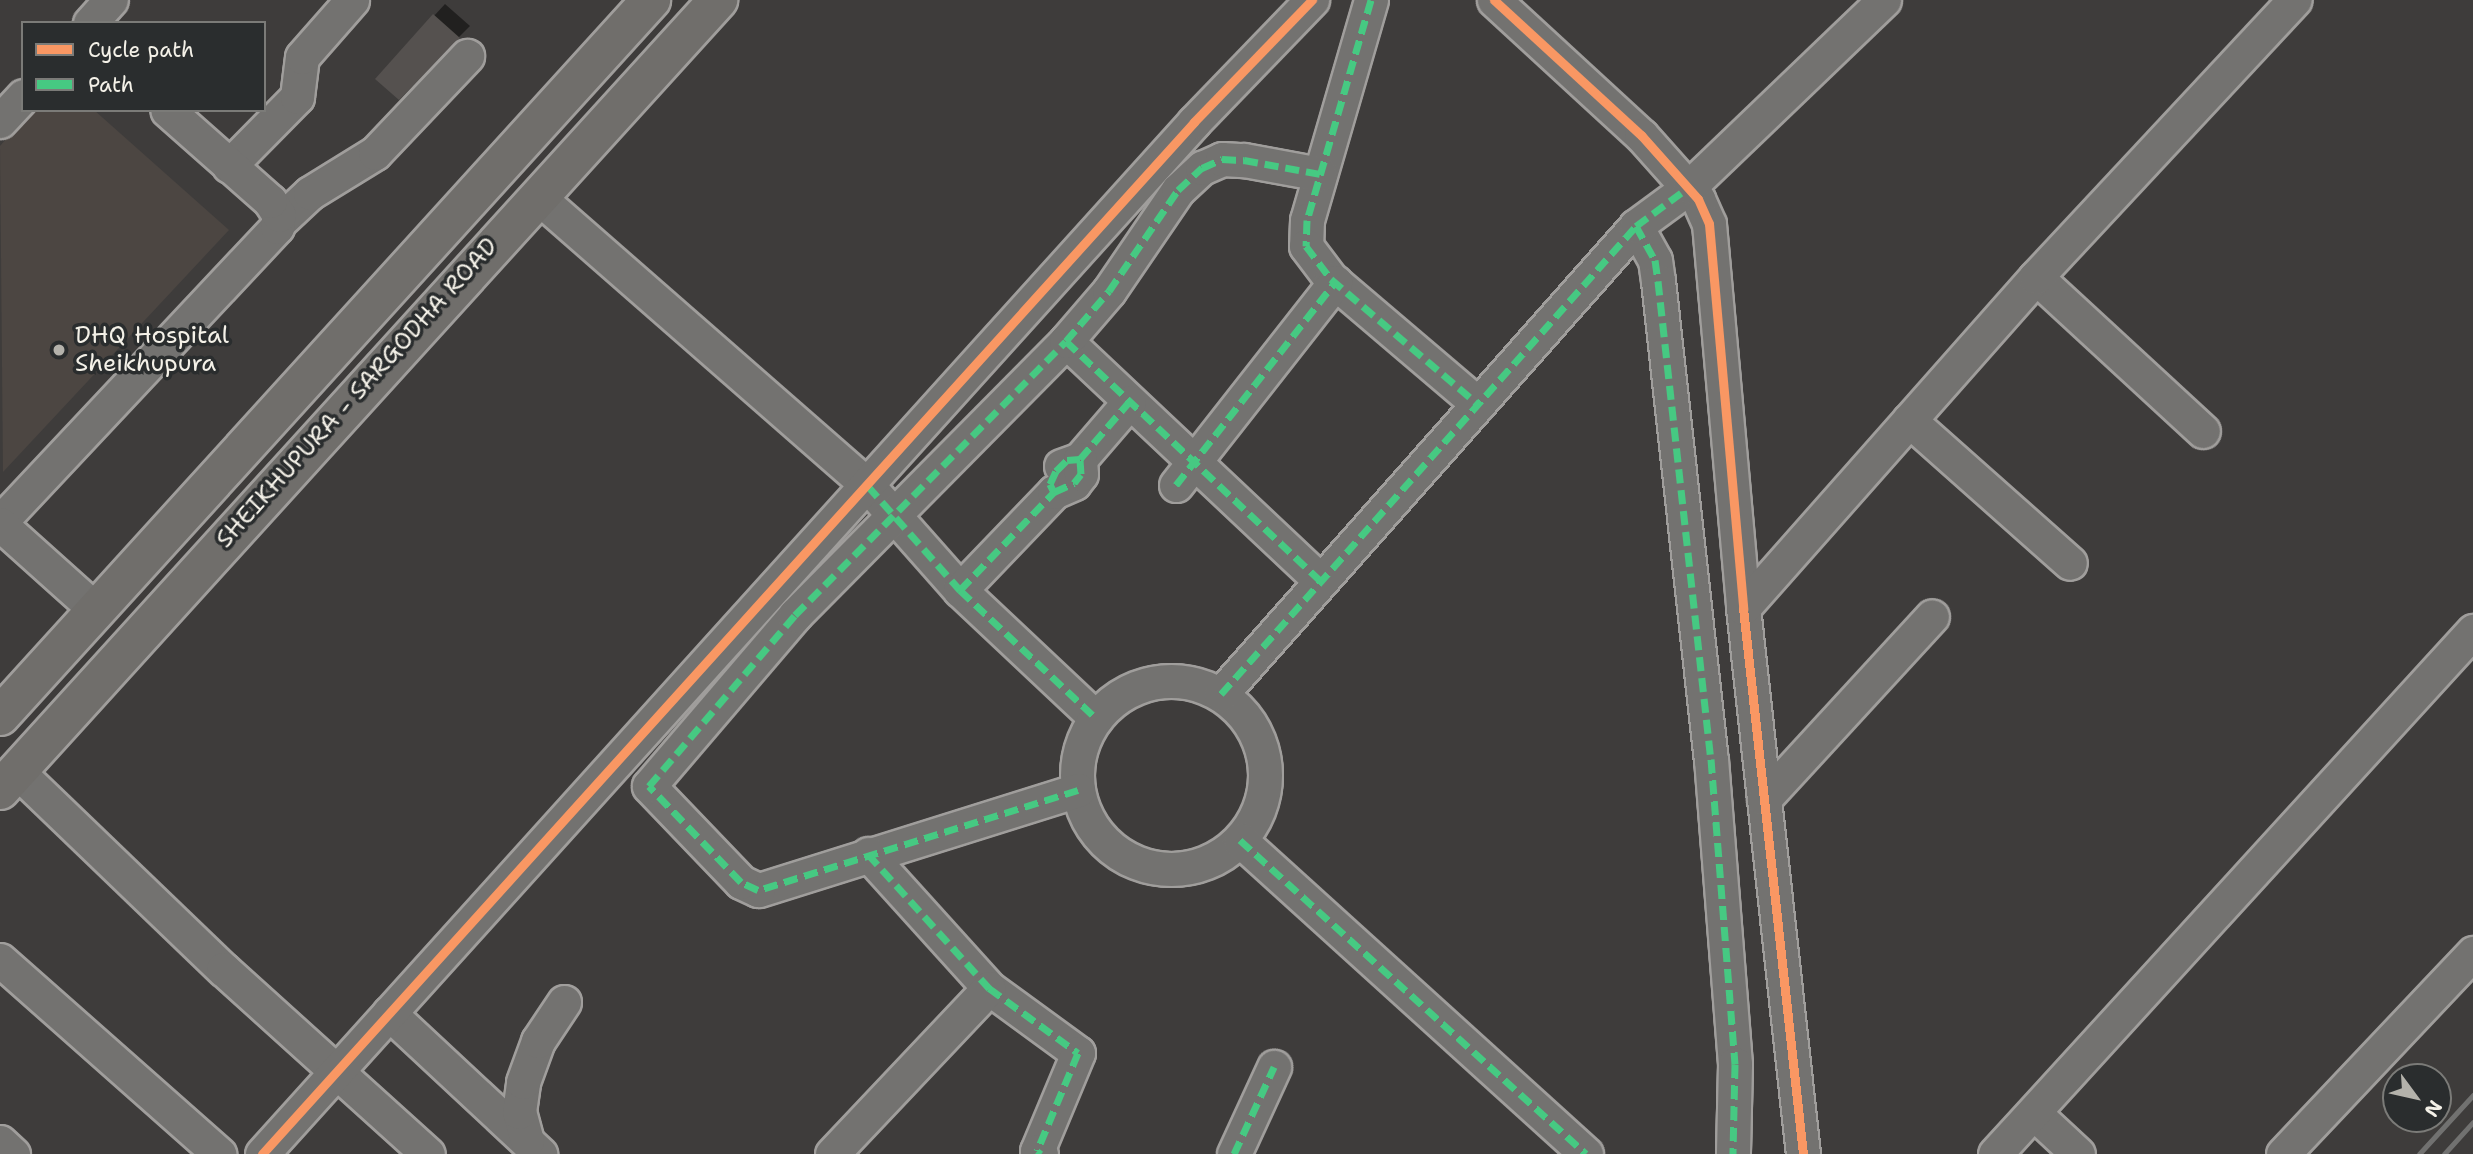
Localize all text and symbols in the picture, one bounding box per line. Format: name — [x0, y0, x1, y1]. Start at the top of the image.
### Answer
legend — [21, 21, 266, 112]
text: Cycle path — [88, 36, 194, 64]
text: Path — [88, 71, 134, 99]
street label: SHEIKHUPURA - SARGODHA ROAD — [210, 232, 504, 554]
place label: DHQ Hospital Sheikhupura — [75, 322, 229, 378]
marker: DHQ Hospital Sheikhupura — [49, 340, 69, 360]
north arrow — [2382, 1063, 2452, 1133]
text: N — [2419, 1095, 2448, 1122]

